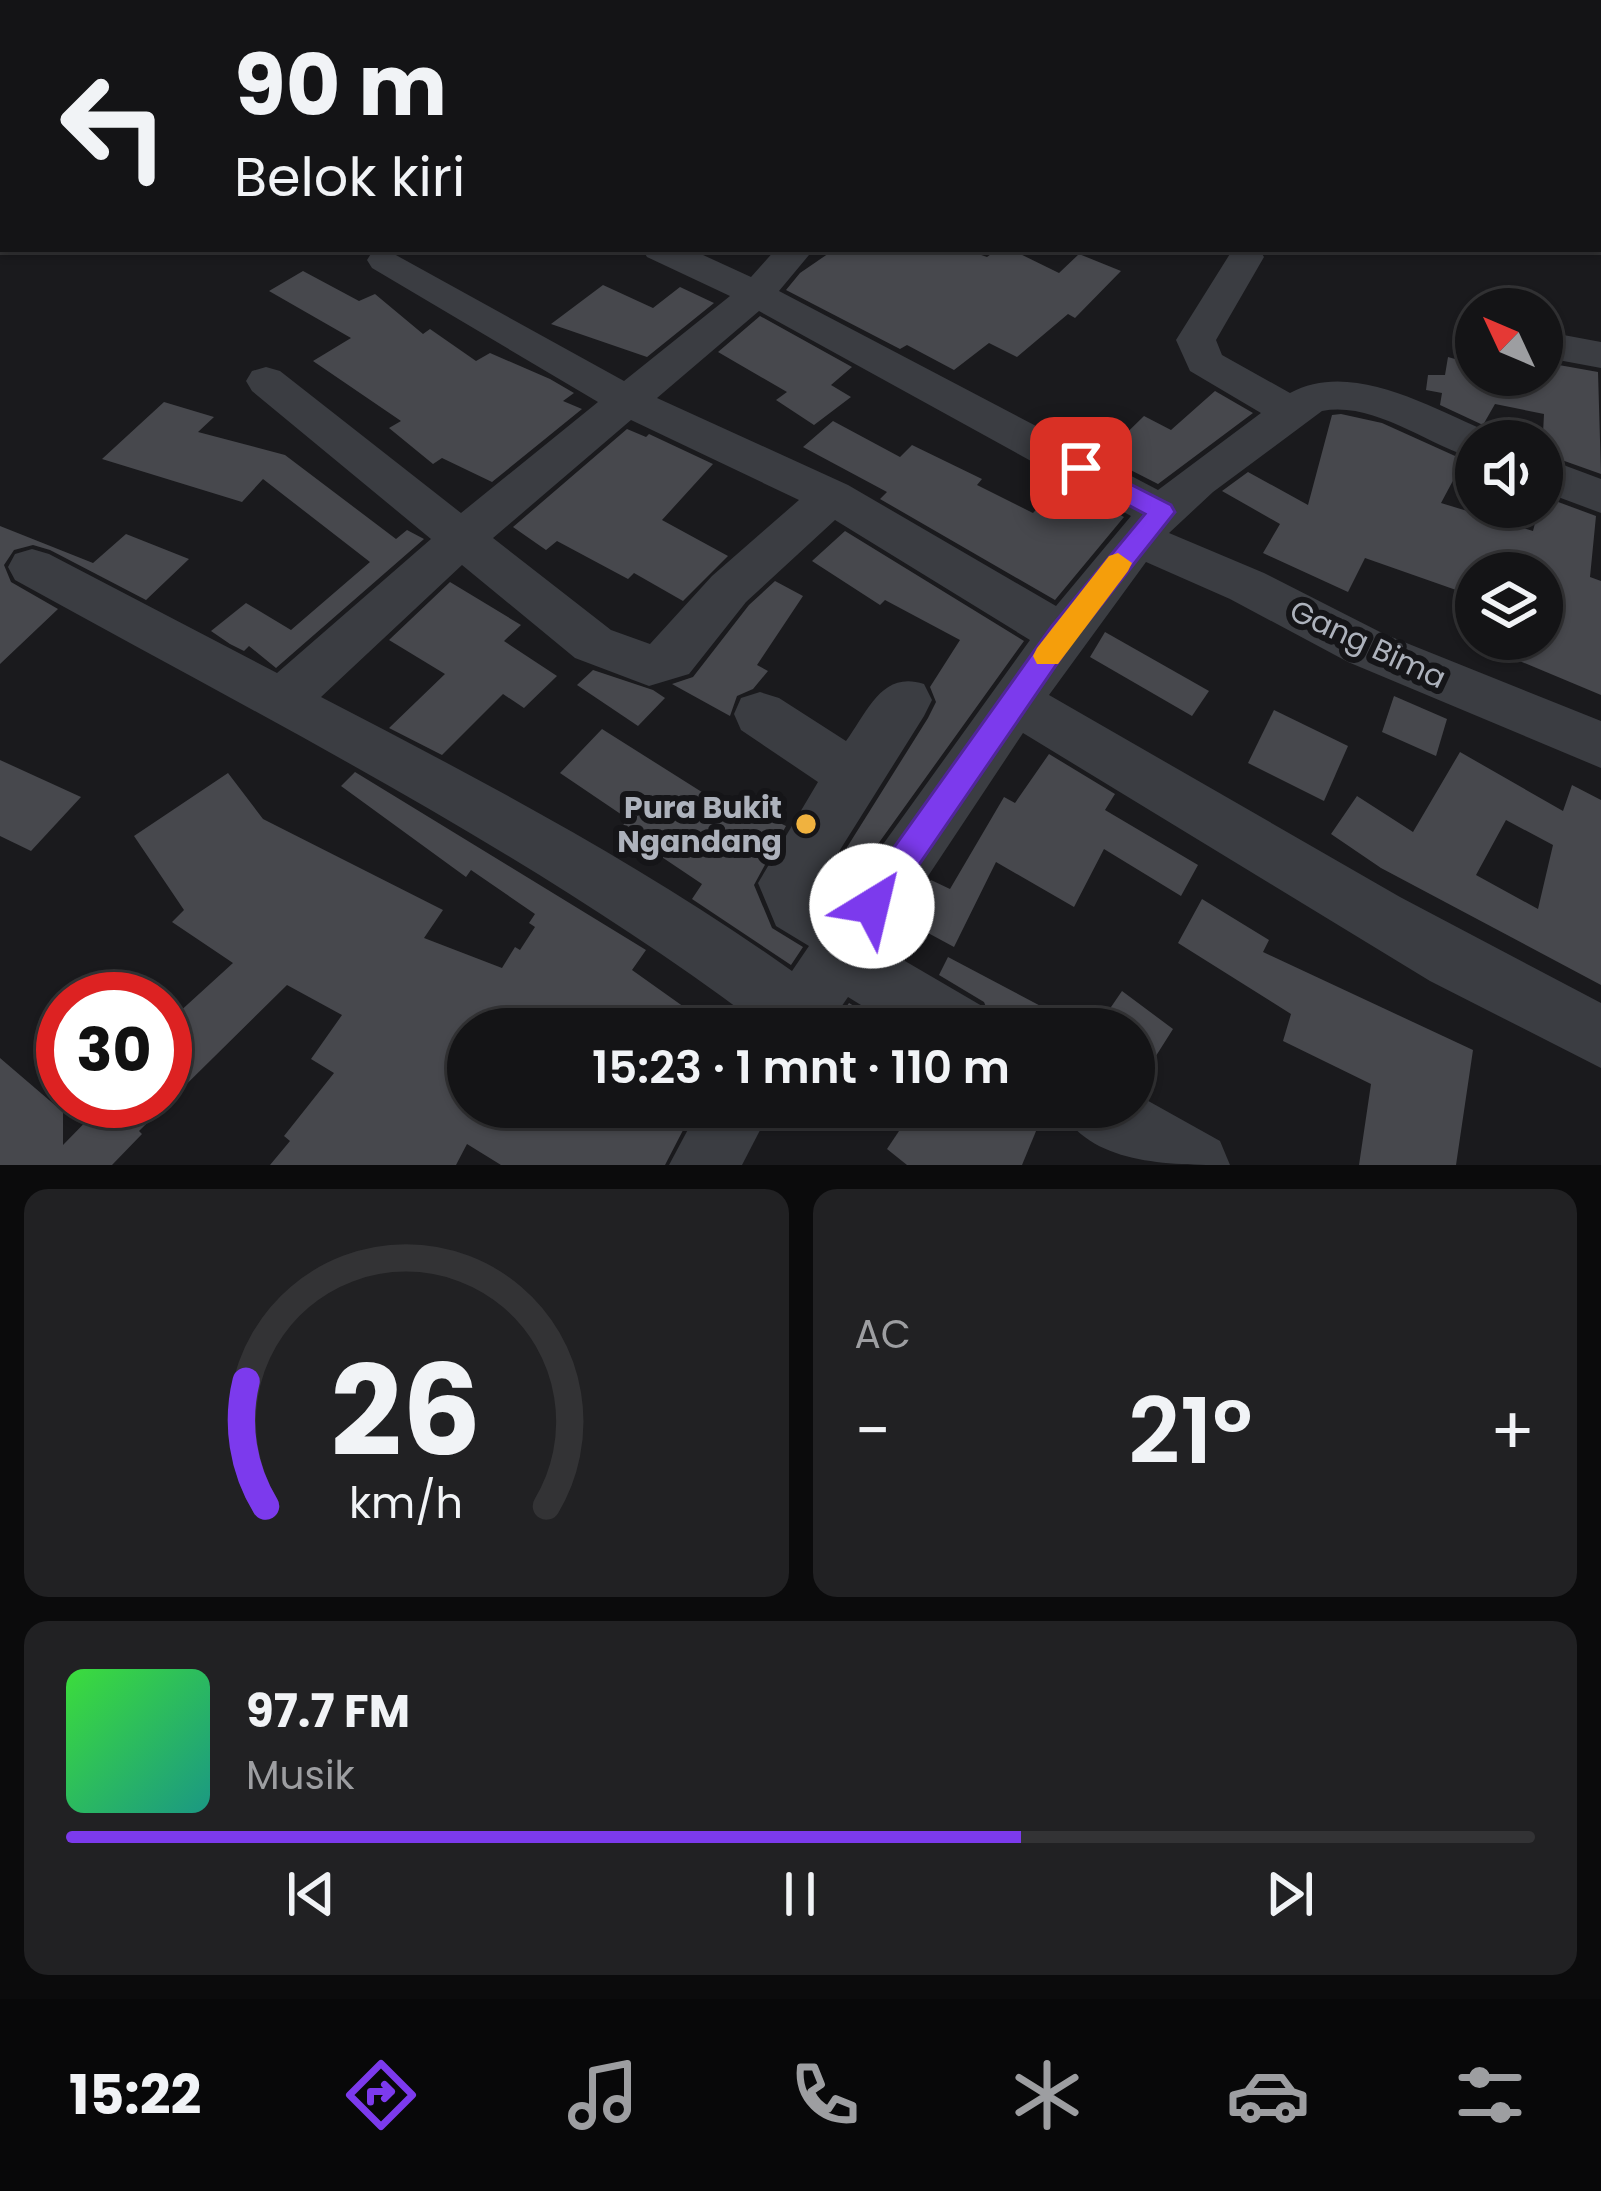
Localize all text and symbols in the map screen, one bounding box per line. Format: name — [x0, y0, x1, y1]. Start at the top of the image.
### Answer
text: 90 m — [234, 27, 447, 144]
icon: left — [36, 48, 192, 204]
text: Belok kiri — [234, 139, 465, 215]
north arrow — [1455, 288, 1563, 396]
map controls — [1455, 288, 1563, 660]
pin — [1030, 417, 1132, 519]
button: sound — [1455, 420, 1563, 528]
icon: arrive — [1048, 435, 1114, 501]
button: layers — [1455, 552, 1563, 660]
street label: Gang Bima — [1283, 589, 1453, 699]
place label: Pura Bukit Ngandang — [617, 786, 782, 863]
marker: Pura Bukit Ngandang — [793, 811, 819, 837]
position arrow — [809, 843, 935, 969]
speed limit sign: 30 — [36, 972, 192, 1128]
text: 15:23 · 1 mnt · 110 m — [592, 1036, 1010, 1099]
text: AC — [855, 1307, 911, 1362]
text: 26 — [331, 1324, 482, 1499]
text: 21° — [1128, 1368, 1253, 1495]
text: − — [855, 1385, 891, 1477]
text: + — [1490, 1385, 1535, 1477]
text: km/h — [349, 1473, 463, 1533]
text: 97.7 FM — [246, 1680, 410, 1743]
text: Musik — [246, 1748, 355, 1803]
icon: previous — [278, 1861, 344, 1927]
icon: pause — [767, 1861, 833, 1927]
icon: next — [1257, 1861, 1323, 1927]
icon: directions — [339, 2053, 423, 2137]
icon: music — [561, 2053, 645, 2137]
icon: phone — [783, 2053, 867, 2137]
icon: climate — [1005, 2053, 1089, 2137]
icon: car — [1226, 2053, 1310, 2137]
icon: filters — [1448, 2053, 1532, 2137]
text: 15:22 — [69, 2057, 201, 2133]

